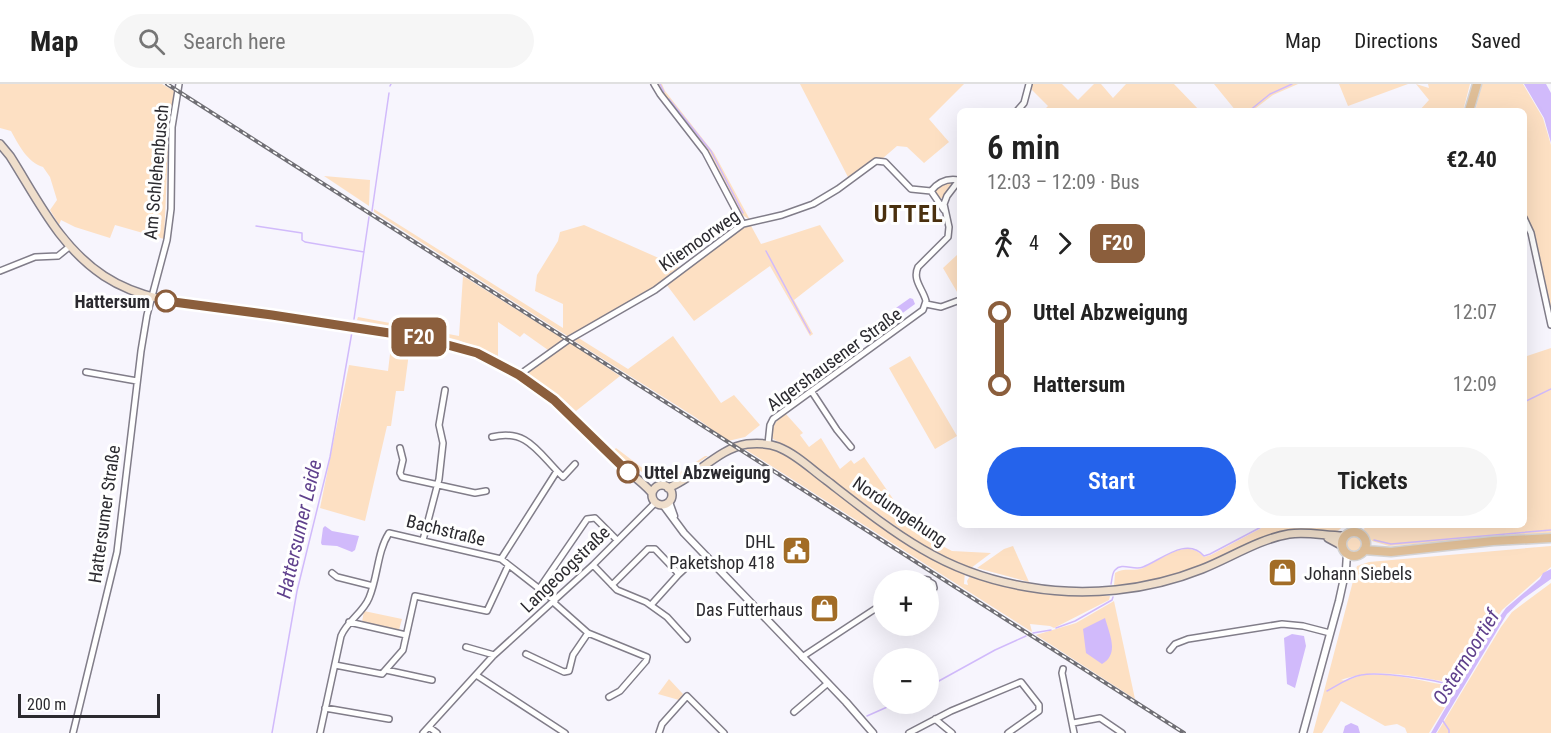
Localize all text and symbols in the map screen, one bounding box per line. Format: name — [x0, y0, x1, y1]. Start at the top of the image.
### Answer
search box — [114, 14, 534, 68]
text: Map — [30, 25, 78, 58]
icon: search — [135, 25, 168, 58]
text: Search here — [183, 29, 286, 54]
text: Map — [1285, 29, 1321, 53]
text: Directions — [1354, 29, 1438, 53]
text: Saved — [1471, 29, 1521, 53]
street label: Am Schlehenbusch — [140, 104, 172, 240]
text: 6 min — [987, 128, 1060, 167]
text: €2.40 — [1446, 147, 1497, 172]
text: 12:03 – 12:09 · Bus — [987, 170, 1140, 194]
district label: UTTEL — [874, 200, 944, 228]
street label: Kliemoorweg — [655, 205, 743, 275]
icon: walk — [987, 227, 1020, 260]
icon: forward — [1048, 227, 1081, 260]
text: 4 — [1029, 231, 1039, 255]
text: F20 — [1102, 231, 1133, 255]
marker: Hattersum — [155, 290, 177, 312]
place label: Hattersum — [74, 291, 150, 312]
text: Uttel Abzweigung — [1033, 300, 1188, 325]
text: 12:07 — [1453, 300, 1497, 324]
street label: Algershausener Straße — [763, 303, 905, 415]
line badge: F20 — [384, 318, 454, 356]
text: F20 — [403, 325, 435, 349]
text: Hattersum — [1033, 372, 1125, 397]
text: 12:09 — [1453, 372, 1497, 396]
street label: Hattersumer Straße — [84, 444, 124, 584]
button: Start — [987, 447, 1236, 516]
button: Tickets — [1248, 447, 1497, 516]
water label: Hattersumer Leide — [271, 457, 327, 601]
marker: Uttel Abzweigung — [617, 461, 639, 483]
place label: Uttel Abzweigung — [644, 462, 771, 483]
street label: Nordumgehung — [849, 472, 951, 550]
street label: Bachstraße — [404, 510, 488, 550]
street label: Langeoogstraße — [516, 521, 614, 617]
place label: DHL Paketshop 418 — [669, 531, 775, 573]
public building icon: DHL Paketshop 418 — [780, 535, 812, 567]
shop icon: Johann Siebels — [1267, 557, 1299, 589]
place label: Johann Siebels — [1304, 563, 1412, 584]
map controls — [873, 570, 939, 714]
button: + — [873, 570, 939, 636]
shop icon: Das Futterhaus — [808, 593, 840, 625]
place label: Das Futterhaus — [696, 599, 803, 620]
water label: Ostermoortief — [1427, 604, 1506, 709]
button: − — [873, 648, 939, 714]
scale bar — [18, 691, 160, 718]
text: 200 m — [27, 695, 66, 714]

